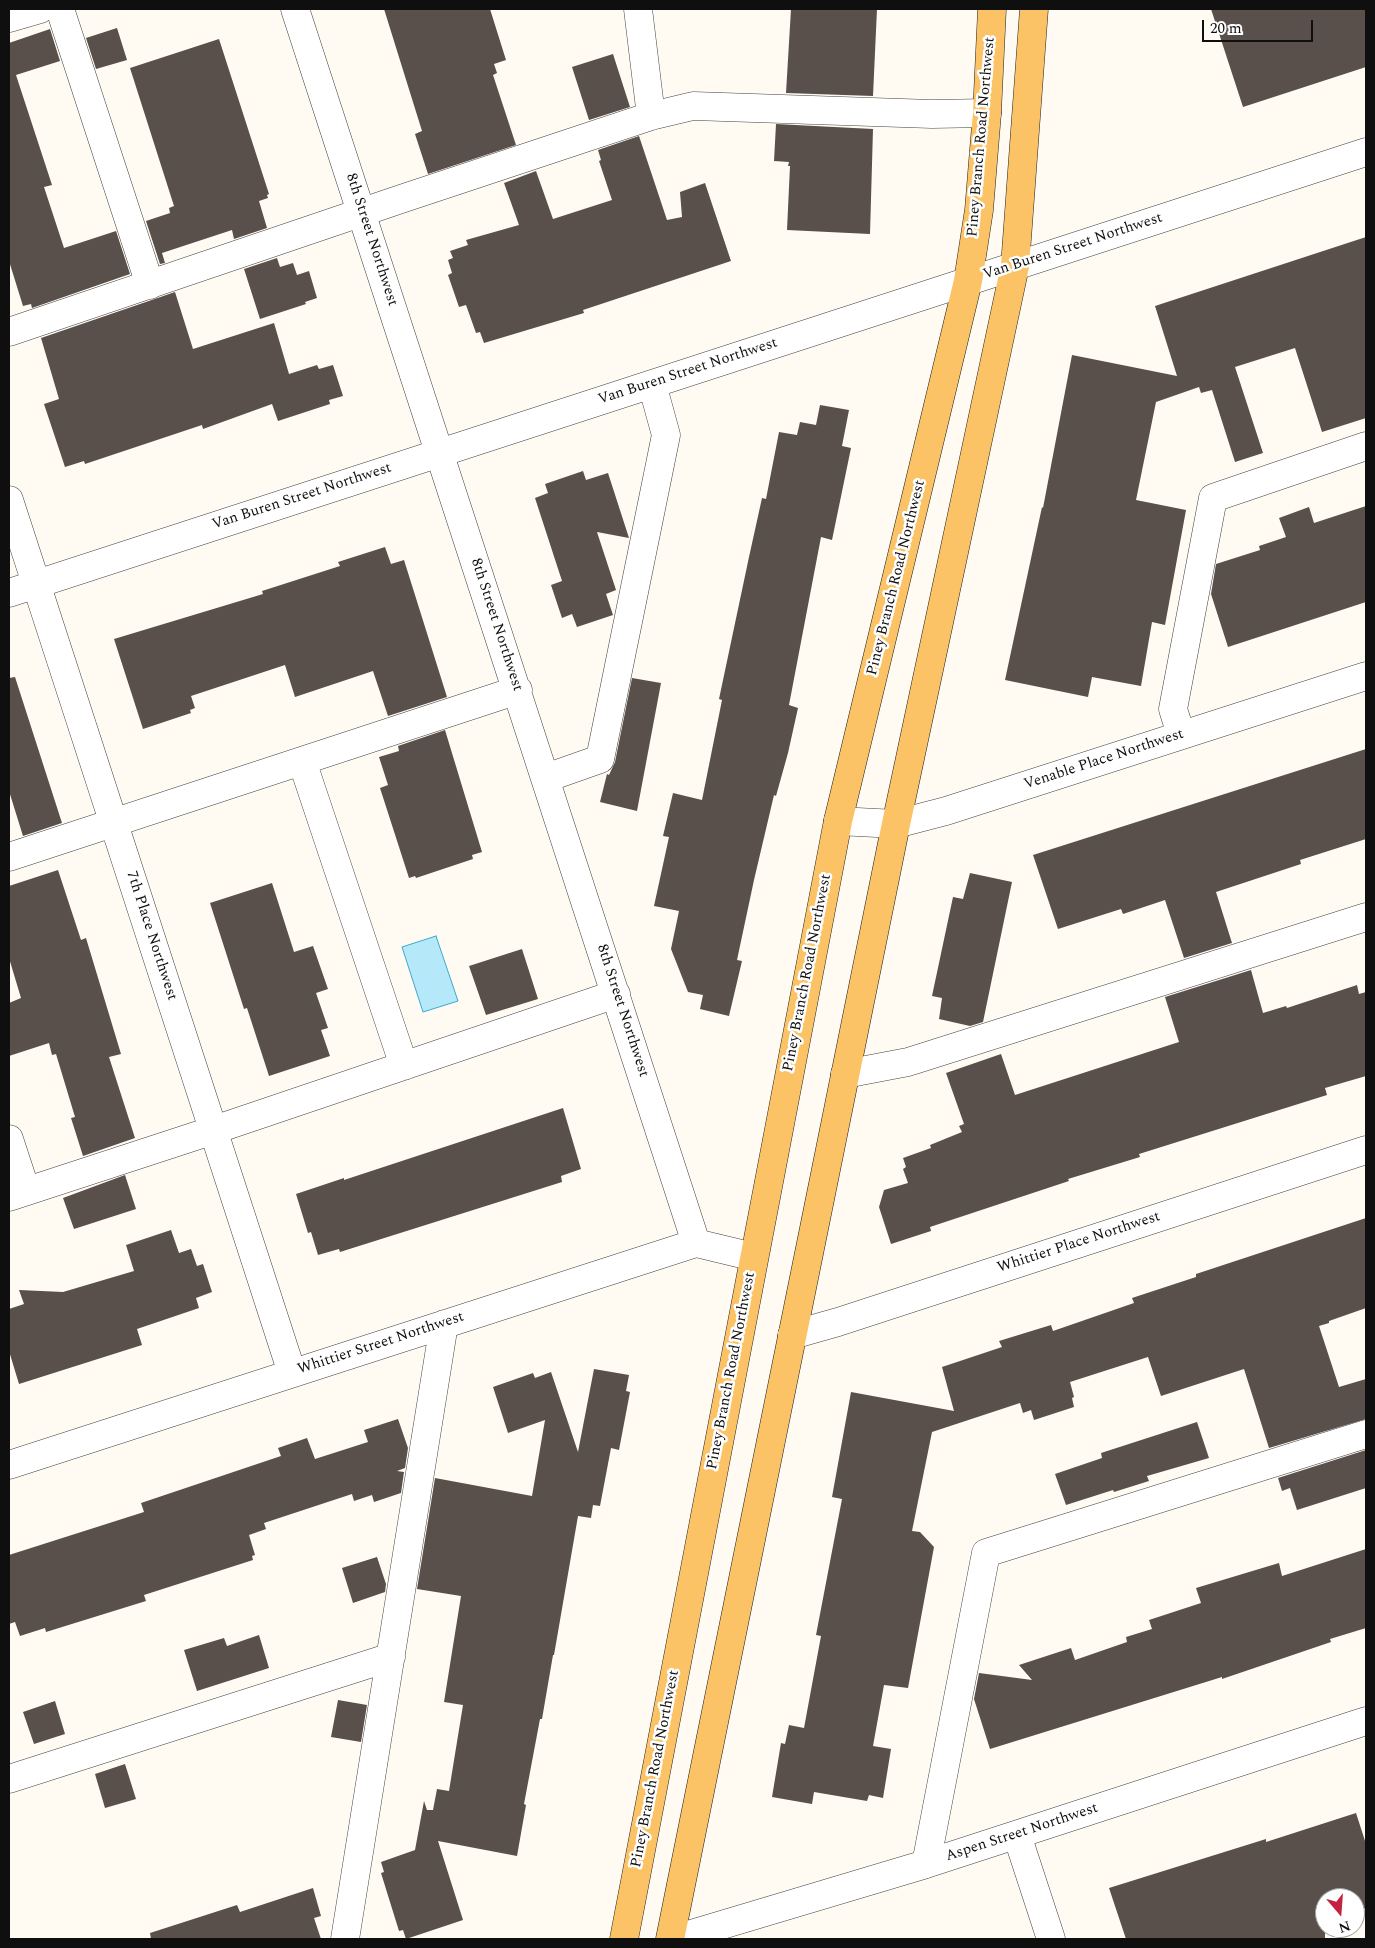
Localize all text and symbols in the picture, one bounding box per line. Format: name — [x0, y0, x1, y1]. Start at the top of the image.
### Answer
scale bar — [1205, 10, 1316, 42]
text: 20 m — [1210, 17, 1242, 40]
street label: Piney Branch Road Northwest — [964, 36, 1000, 238]
street label: 8th Street Northwest — [341, 171, 401, 309]
street label: Van Buren Street Northwest — [981, 209, 1165, 285]
street label: Van Buren Street Northwest — [596, 334, 780, 410]
street label: Van Buren Street Northwest — [210, 459, 394, 535]
street label: Piney Branch Road Northwest — [864, 479, 930, 677]
street label: 8th Street Northwest — [466, 556, 526, 694]
street label: Venable Place Northwest — [1022, 726, 1186, 794]
street label: 7th Place Northwest — [122, 869, 180, 1003]
street label: Piney Branch Road Northwest — [780, 873, 836, 1073]
street label: 8th Street Northwest — [592, 942, 652, 1080]
street label: Whittier Place Northwest — [995, 1208, 1163, 1278]
street label: Piney Branch Road Northwest — [704, 1271, 760, 1471]
street label: Whittier Street Northwest — [296, 1309, 466, 1379]
street label: Piney Branch Road Northwest — [628, 1669, 684, 1869]
street label: Aspen Street Northwest — [944, 1800, 1100, 1866]
north arrow — [1315, 1888, 1365, 1938]
text: N — [1336, 1915, 1353, 1939]

